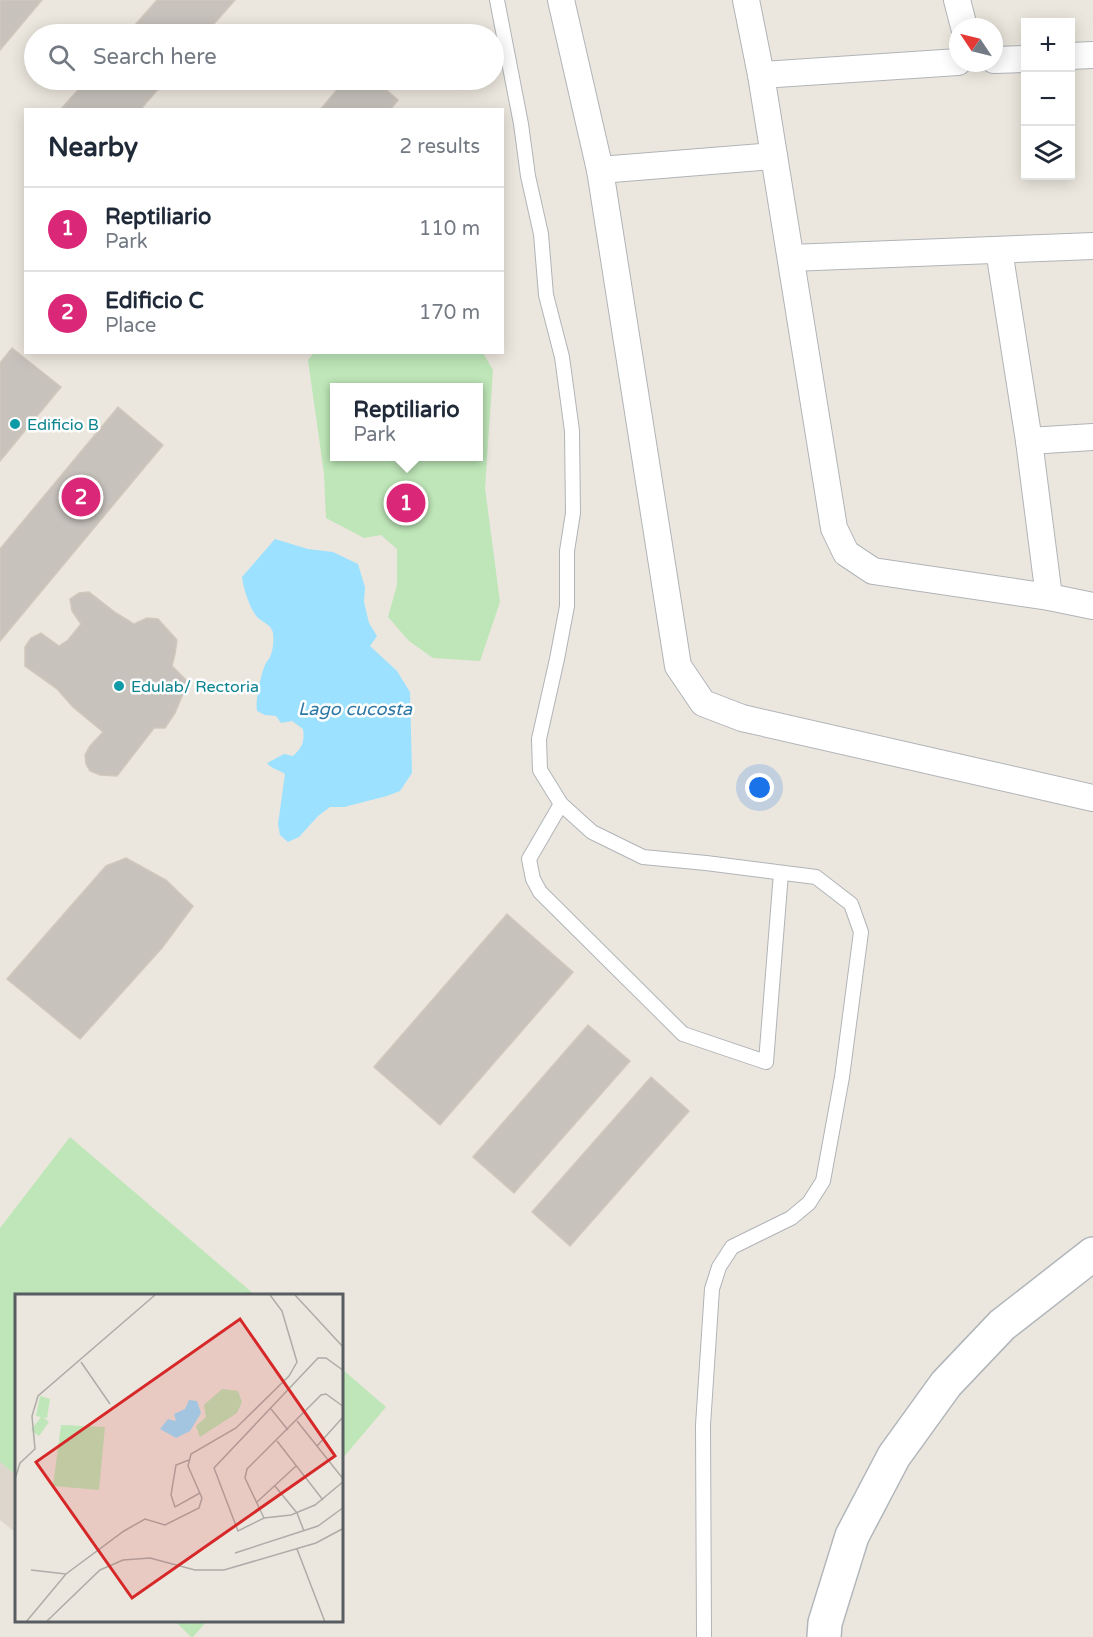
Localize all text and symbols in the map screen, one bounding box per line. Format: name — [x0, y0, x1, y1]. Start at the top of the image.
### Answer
north arrow — [949, 18, 1003, 72]
map controls — [1021, 18, 1075, 180]
button: + — [1021, 18, 1075, 72]
search box — [24, 24, 504, 90]
icon: search — [45, 41, 78, 74]
text: Search here — [93, 44, 217, 70]
button: − — [1021, 72, 1075, 126]
button: layers — [1021, 126, 1075, 180]
text: Nearby — [48, 132, 138, 163]
text: 2 results — [400, 135, 480, 159]
text: Reptiliario — [105, 204, 211, 230]
text: 1 — [61, 217, 74, 241]
text: 110 m — [419, 217, 480, 241]
text: Park — [105, 230, 148, 254]
text: Edificio C — [105, 288, 204, 314]
text: 2 — [61, 301, 74, 325]
text: 170 m — [419, 301, 480, 325]
text: Place — [105, 314, 156, 338]
popup — [330, 383, 483, 461]
text: Reptiliario — [353, 397, 460, 423]
place label: Edificio B — [27, 415, 99, 435]
marker: Edificio B — [8, 417, 22, 431]
text: Park — [353, 423, 396, 447]
pin: 2 — [62, 474, 100, 520]
pin: 1 — [386, 480, 426, 526]
place label: Edulab/ Rectoria — [131, 677, 259, 697]
marker: Edulab/ Rectoria — [112, 679, 126, 693]
water label: Lago cucosta — [298, 698, 413, 720]
your location — [745, 773, 774, 802]
inset map — [15, 1294, 344, 1622]

